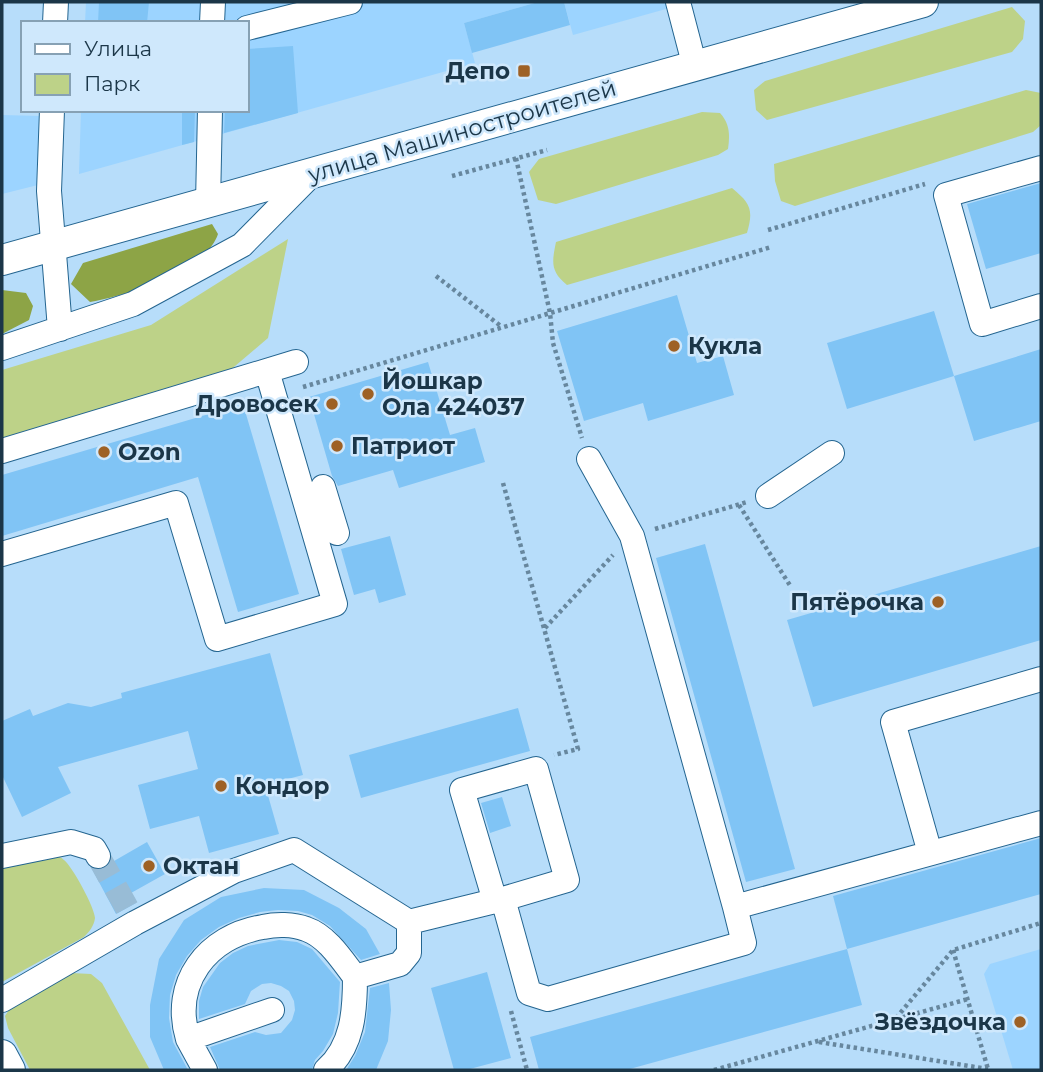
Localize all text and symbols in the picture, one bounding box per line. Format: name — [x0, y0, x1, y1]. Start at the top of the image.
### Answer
legend — [21, 21, 248, 112]
text: Улица — [84, 36, 152, 61]
place label: Депо — [445, 57, 510, 85]
marker: Депо — [516, 63, 532, 79]
text: Парк — [84, 71, 140, 96]
street label: улица Машиностроителей — [304, 74, 619, 189]
place label: Кукла — [688, 332, 762, 360]
marker: Кукла — [666, 338, 682, 354]
place label: Йошкар Ола 424037 — [382, 367, 525, 421]
marker: Йошкар Ола 424037 — [360, 386, 376, 402]
place label: Дровосек — [196, 390, 318, 418]
marker: Дровосек — [324, 396, 340, 412]
place label: Патриот — [351, 432, 456, 460]
place label: Ozon — [118, 438, 181, 466]
marker: Патриот — [329, 438, 345, 454]
marker: Ozon — [96, 444, 112, 460]
place label: Пятёрочка — [790, 588, 924, 616]
marker: Пятёрочка — [930, 594, 946, 610]
place label: Кондор — [235, 772, 329, 800]
marker: Кондор — [213, 778, 229, 794]
place label: Октан — [163, 852, 239, 880]
marker: Октан — [141, 858, 157, 874]
place label: Звёздочка — [874, 1008, 1006, 1036]
marker: Звёздочка — [1012, 1014, 1028, 1030]

